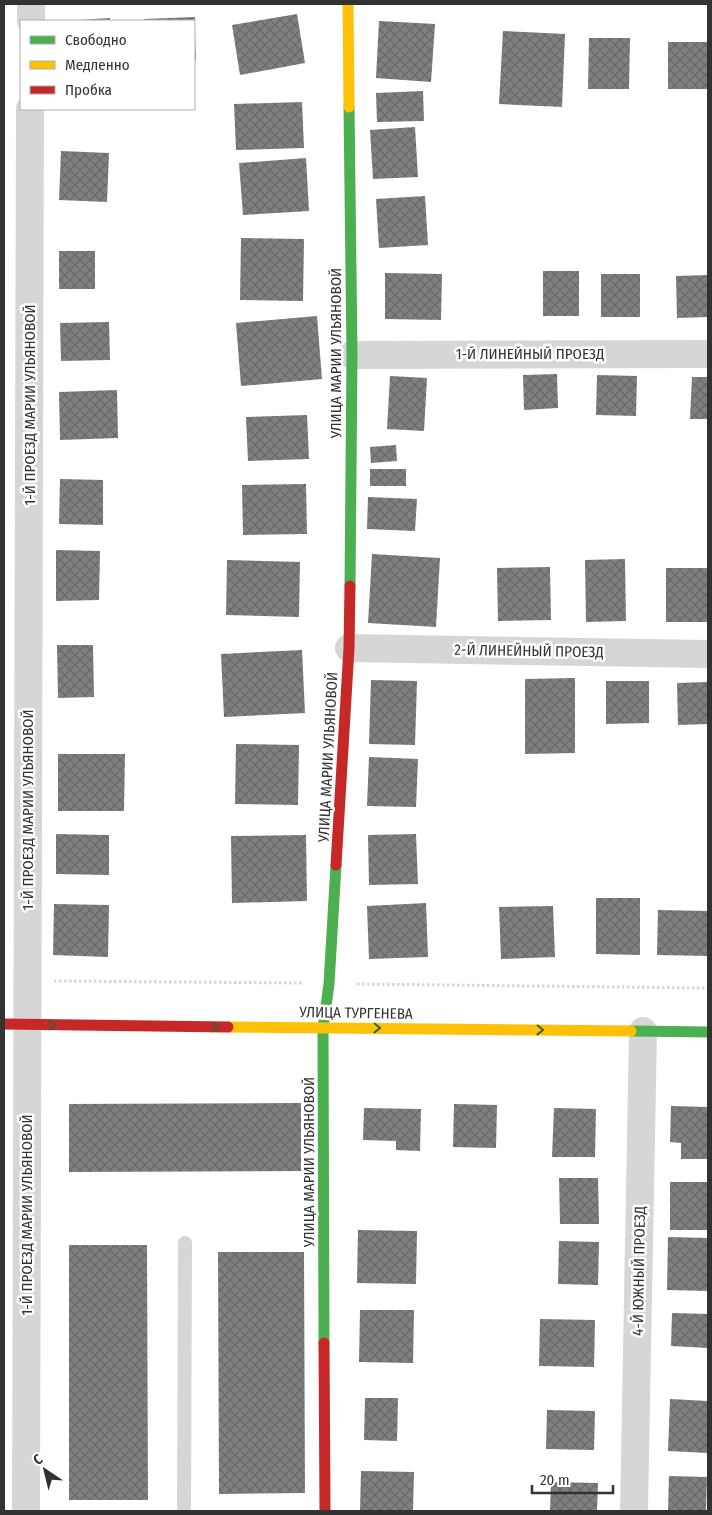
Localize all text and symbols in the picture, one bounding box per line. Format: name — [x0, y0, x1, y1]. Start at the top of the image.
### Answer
legend — [20, 20, 195, 110]
text: Свободно — [65, 31, 127, 49]
text: Медленно — [65, 56, 130, 74]
text: Пробка — [65, 81, 112, 99]
street label: УЛИЦА МАРИИ УЛЬЯНОВОЙ — [327, 268, 345, 439]
street label: 1-Й ПРОЕЗД МАРИИ УЛЬЯНОВОЙ — [21, 304, 39, 506]
street label: 1-Й ЛИНЕЙНЫЙ ПРОЕЗД — [456, 345, 604, 363]
street label: 2-Й ЛИНЕЙНЫЙ ПРОЕЗД — [454, 641, 604, 661]
street label: УЛИЦА МАРИИ УЛЬЯНОВОЙ — [314, 671, 341, 844]
street label: 1-Й ПРОЕЗД МАРИИ УЛЬЯНОВОЙ — [19, 709, 37, 911]
street label: УЛИЦА ТУРГЕНЕВА — [298, 1003, 413, 1023]
one-way arrow — [49, 1020, 57, 1030]
one-way arrow — [212, 1022, 219, 1032]
one-way arrow — [374, 1023, 382, 1034]
one-way arrow — [536, 1025, 544, 1035]
street label: УЛИЦА МАРИИ УЛЬЯНОВОЙ — [300, 1077, 318, 1248]
street label: 1-Й ПРОЕЗД МАРИИ УЛЬЯНОВОЙ — [18, 1114, 36, 1316]
street label: 4-Й ЮЖНЫЙ ПРОЕЗД — [629, 1206, 649, 1336]
north arrow — [20, 1445, 70, 1495]
text: С — [30, 1450, 46, 1469]
scale bar — [532, 1462, 613, 1494]
text: 20 m — [540, 1471, 570, 1489]

